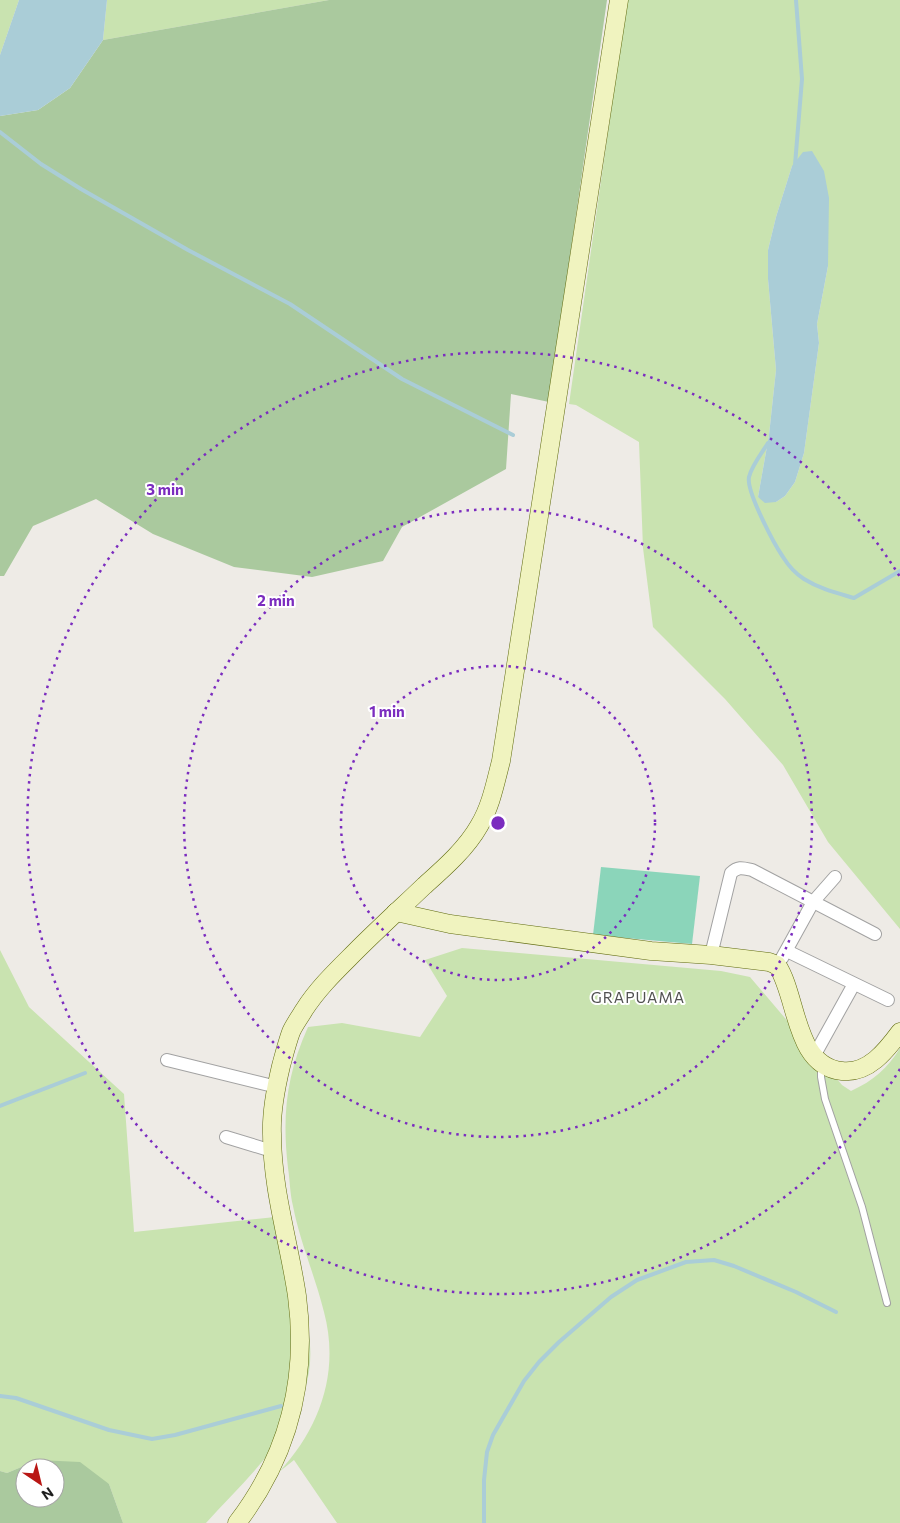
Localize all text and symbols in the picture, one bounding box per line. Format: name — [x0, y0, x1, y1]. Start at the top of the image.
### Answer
text: 3 min — [146, 480, 184, 498]
text: 2 min — [257, 591, 295, 609]
text: 1 min — [369, 702, 405, 720]
centre of rings — [489, 814, 507, 832]
district label: GRAPUAMA — [591, 988, 685, 1006]
north arrow — [15, 1458, 65, 1508]
text: N — [39, 1484, 57, 1504]

